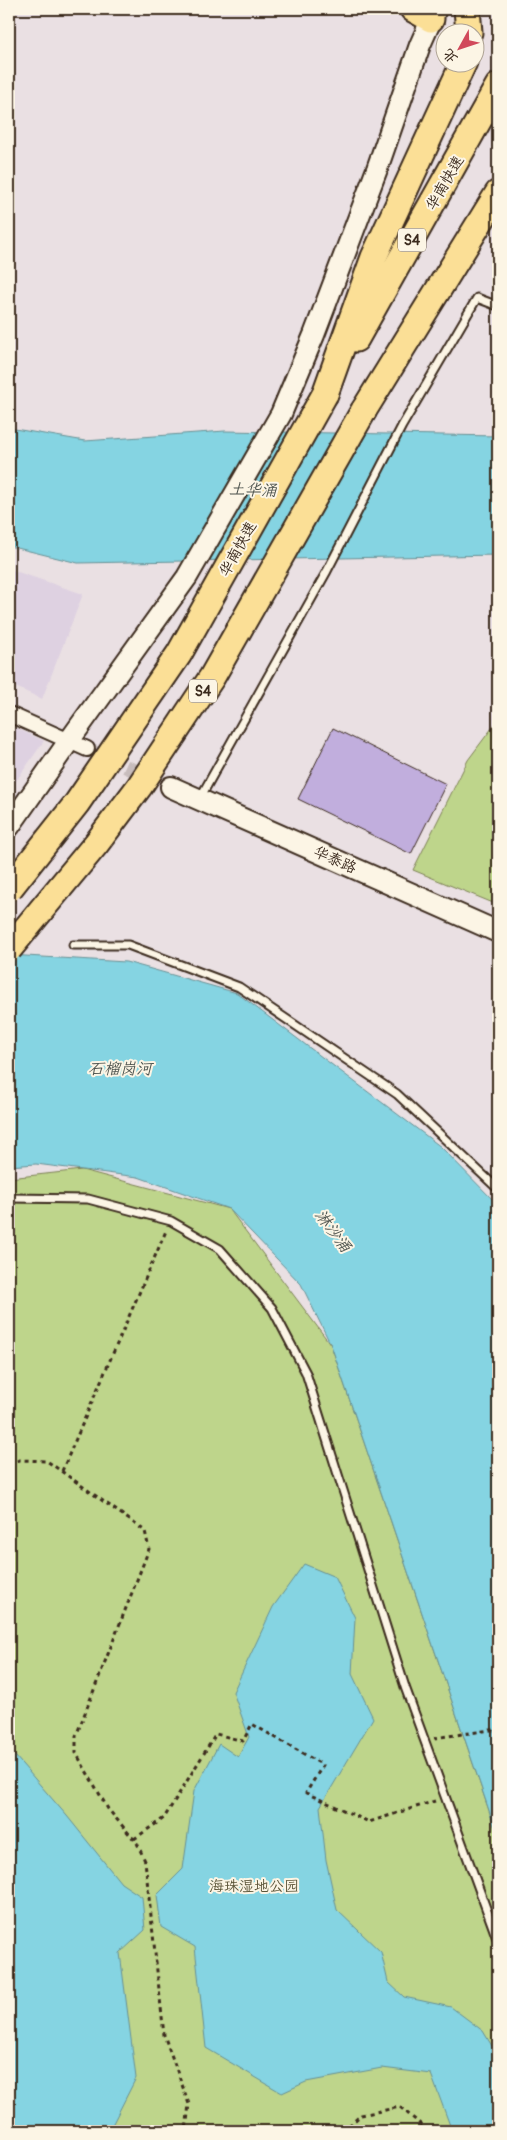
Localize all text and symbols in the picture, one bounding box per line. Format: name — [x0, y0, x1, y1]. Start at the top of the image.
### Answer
north arrow — [434, 22, 484, 72]
text: 北 — [439, 45, 461, 67]
street label: 华南快速 — [422, 152, 468, 214]
road number: S4 — [398, 228, 426, 252]
water label: 土华涌 — [229, 479, 278, 501]
street label: 华南快速 — [215, 518, 261, 580]
road number: S4 — [189, 679, 217, 702]
street label: 华泰路 — [311, 842, 359, 878]
water label: 石榴岗河 — [88, 1059, 155, 1079]
water label: 淋沙涌 — [311, 1206, 356, 1257]
park label: 海珠湿地公园 — [209, 1877, 299, 1896]

